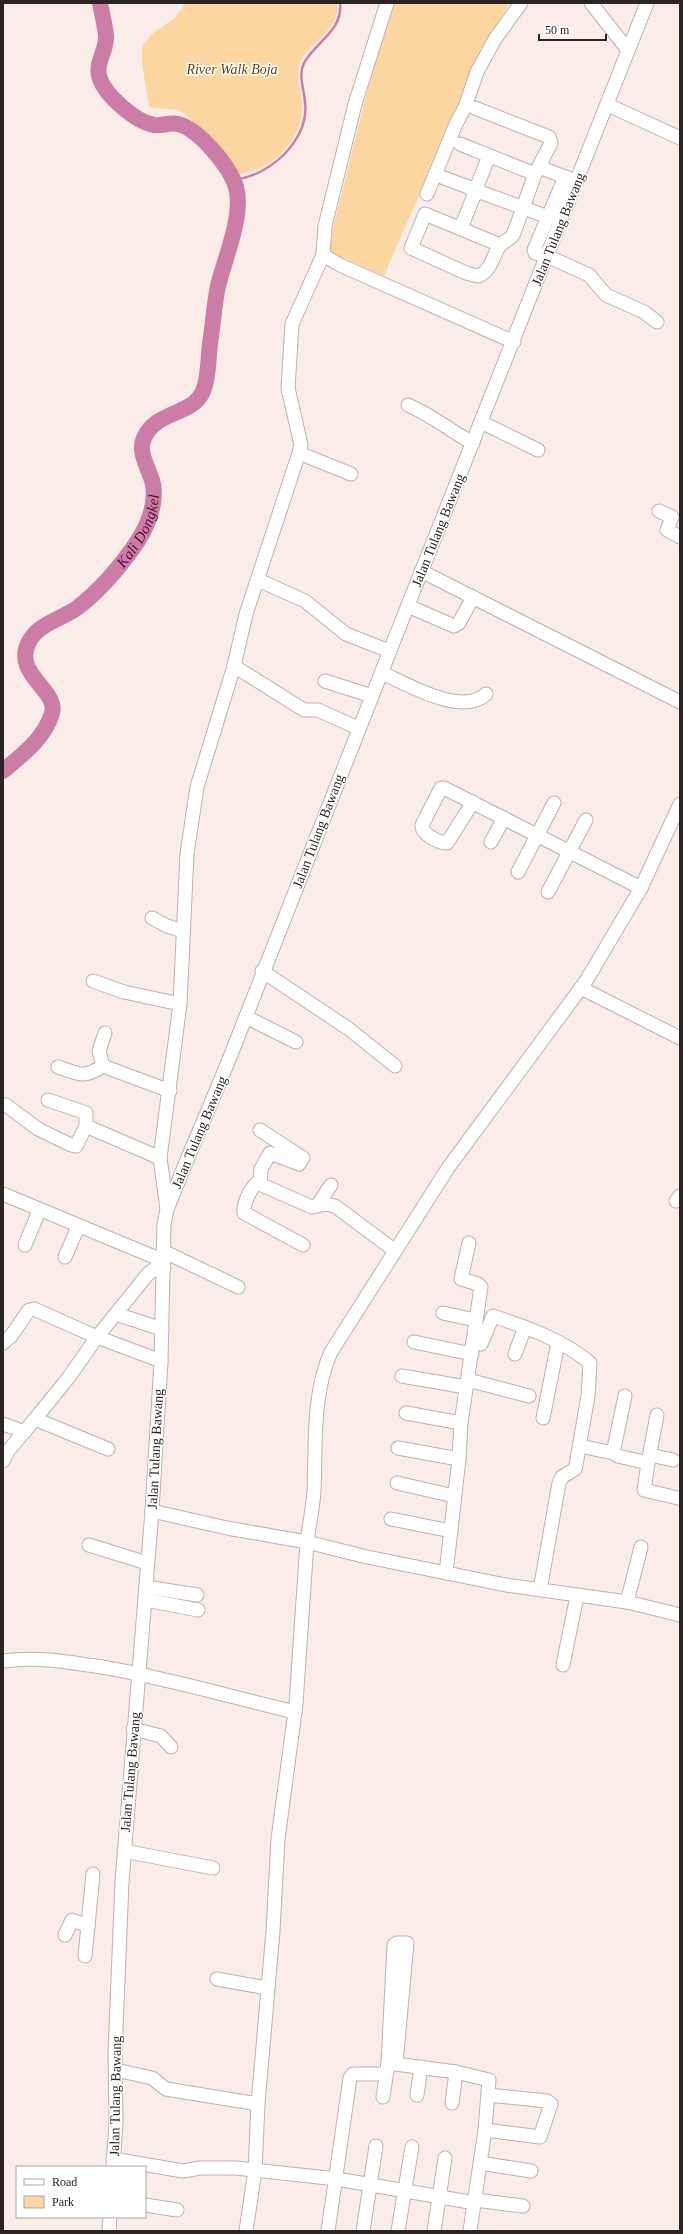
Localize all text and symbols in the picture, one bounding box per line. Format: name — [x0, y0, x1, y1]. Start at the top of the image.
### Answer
scale bar — [539, 16, 606, 42]
text: 50 m — [545, 23, 570, 37]
park label: River Walk Boja — [185, 62, 278, 77]
street label: Jalan Tulang Bawang — [529, 170, 588, 288]
street label: Jalan Tulang Bawang — [409, 471, 468, 589]
water label: Kali Dongkel — [113, 494, 162, 571]
street label: Jalan Tulang Bawang — [290, 772, 347, 890]
street label: Jalan Tulang Bawang — [169, 1074, 230, 1191]
street label: Jalan Tulang Bawang — [145, 1388, 166, 1510]
street label: Jalan Tulang Bawang — [118, 1711, 143, 1833]
street label: Jalan Tulang Bawang — [107, 2036, 124, 2156]
legend — [16, 2166, 146, 2218]
text: Road — [52, 2175, 77, 2189]
text: Park — [52, 2195, 74, 2209]

